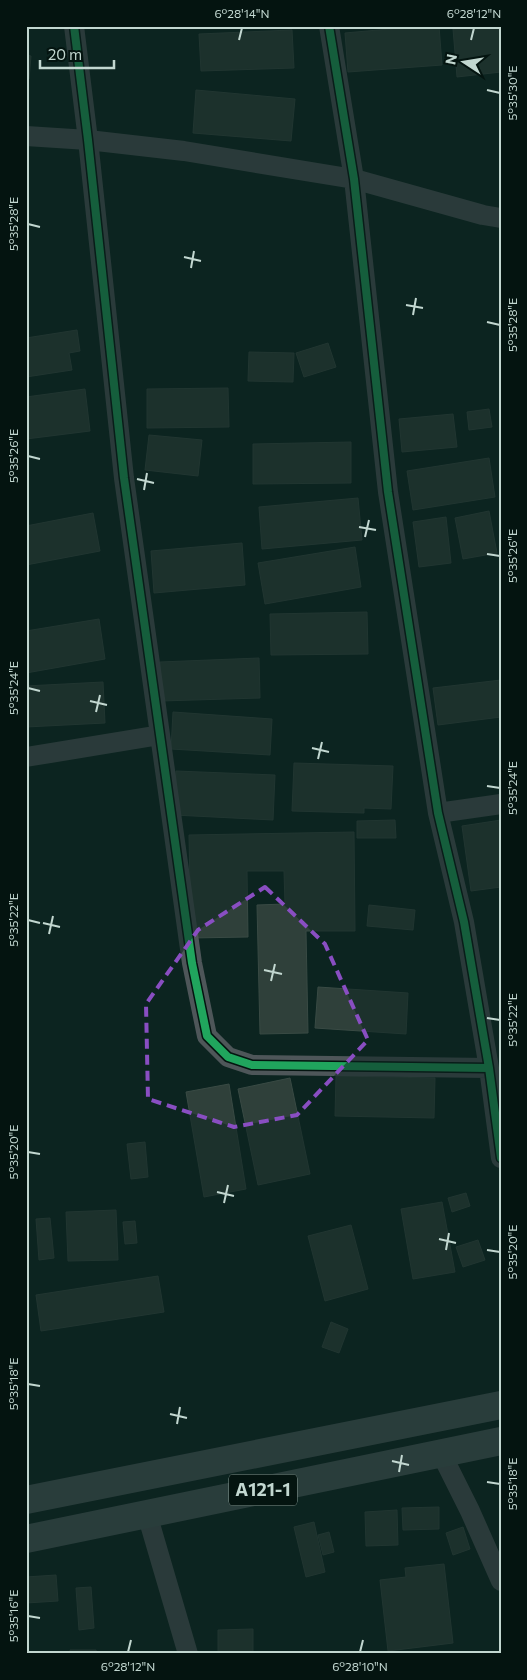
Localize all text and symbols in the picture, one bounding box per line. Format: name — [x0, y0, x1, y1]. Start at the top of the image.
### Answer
text: 6°28'14"N — [214, 6, 270, 20]
text: 6°28'12"N — [447, 6, 501, 20]
scale bar — [40, 38, 114, 70]
north arrow — [440, 38, 490, 88]
text: 20 m — [48, 45, 82, 63]
text: N — [441, 52, 460, 66]
text: 5°35'30"E — [505, 66, 519, 120]
text: 5°35'28"E — [6, 197, 20, 251]
text: 5°35'28"E — [505, 298, 519, 352]
text: 5°35'26"E — [6, 429, 20, 483]
text: 5°35'26"E — [505, 529, 519, 583]
text: 5°35'24"E — [6, 661, 20, 715]
text: 5°35'24"E — [505, 761, 519, 815]
text: 5°35'22"E — [6, 893, 20, 947]
text: 5°35'22"E — [505, 993, 519, 1047]
text: 5°35'20"E — [6, 1125, 20, 1179]
text: 5°35'20"E — [505, 1225, 519, 1279]
text: 5°35'18"E — [6, 1358, 20, 1410]
text: 5°35'18"E — [505, 1458, 519, 1510]
road number: A121-1 — [229, 1474, 297, 1506]
text: 5°35'16"E — [6, 1590, 20, 1642]
text: 6°28'12"N — [101, 1659, 155, 1673]
text: 6°28'10"N — [332, 1659, 388, 1673]

